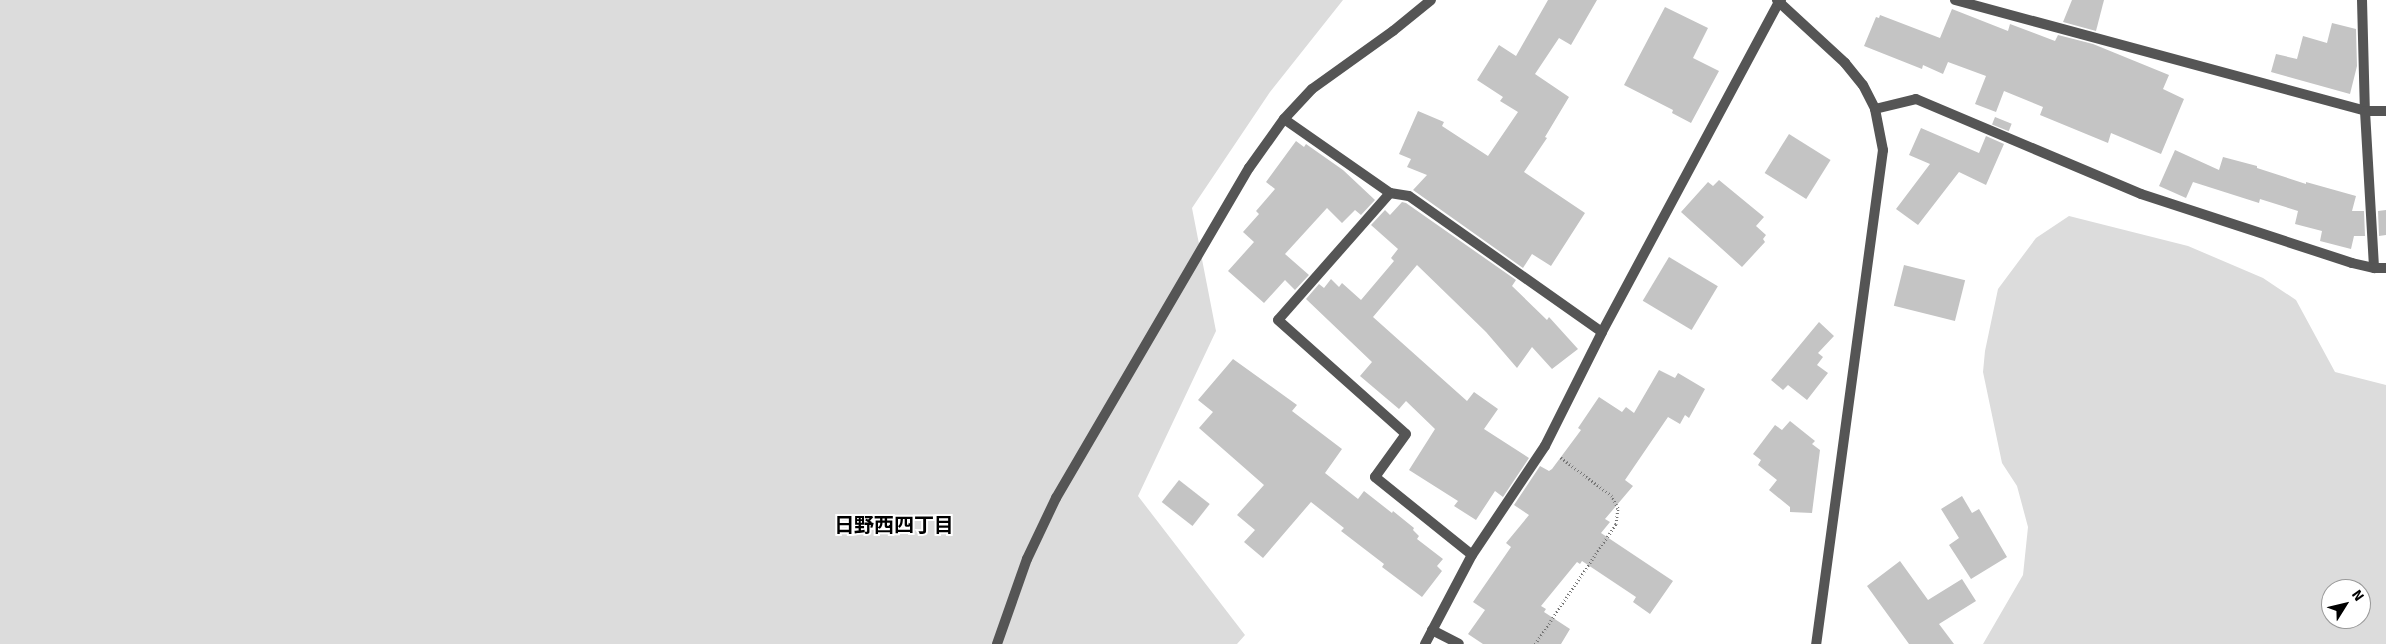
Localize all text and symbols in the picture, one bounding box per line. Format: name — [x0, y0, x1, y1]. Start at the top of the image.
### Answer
district label: 日野西四丁目 — [834, 513, 954, 537]
north arrow — [2321, 579, 2371, 629]
text: N — [2348, 587, 2367, 604]

